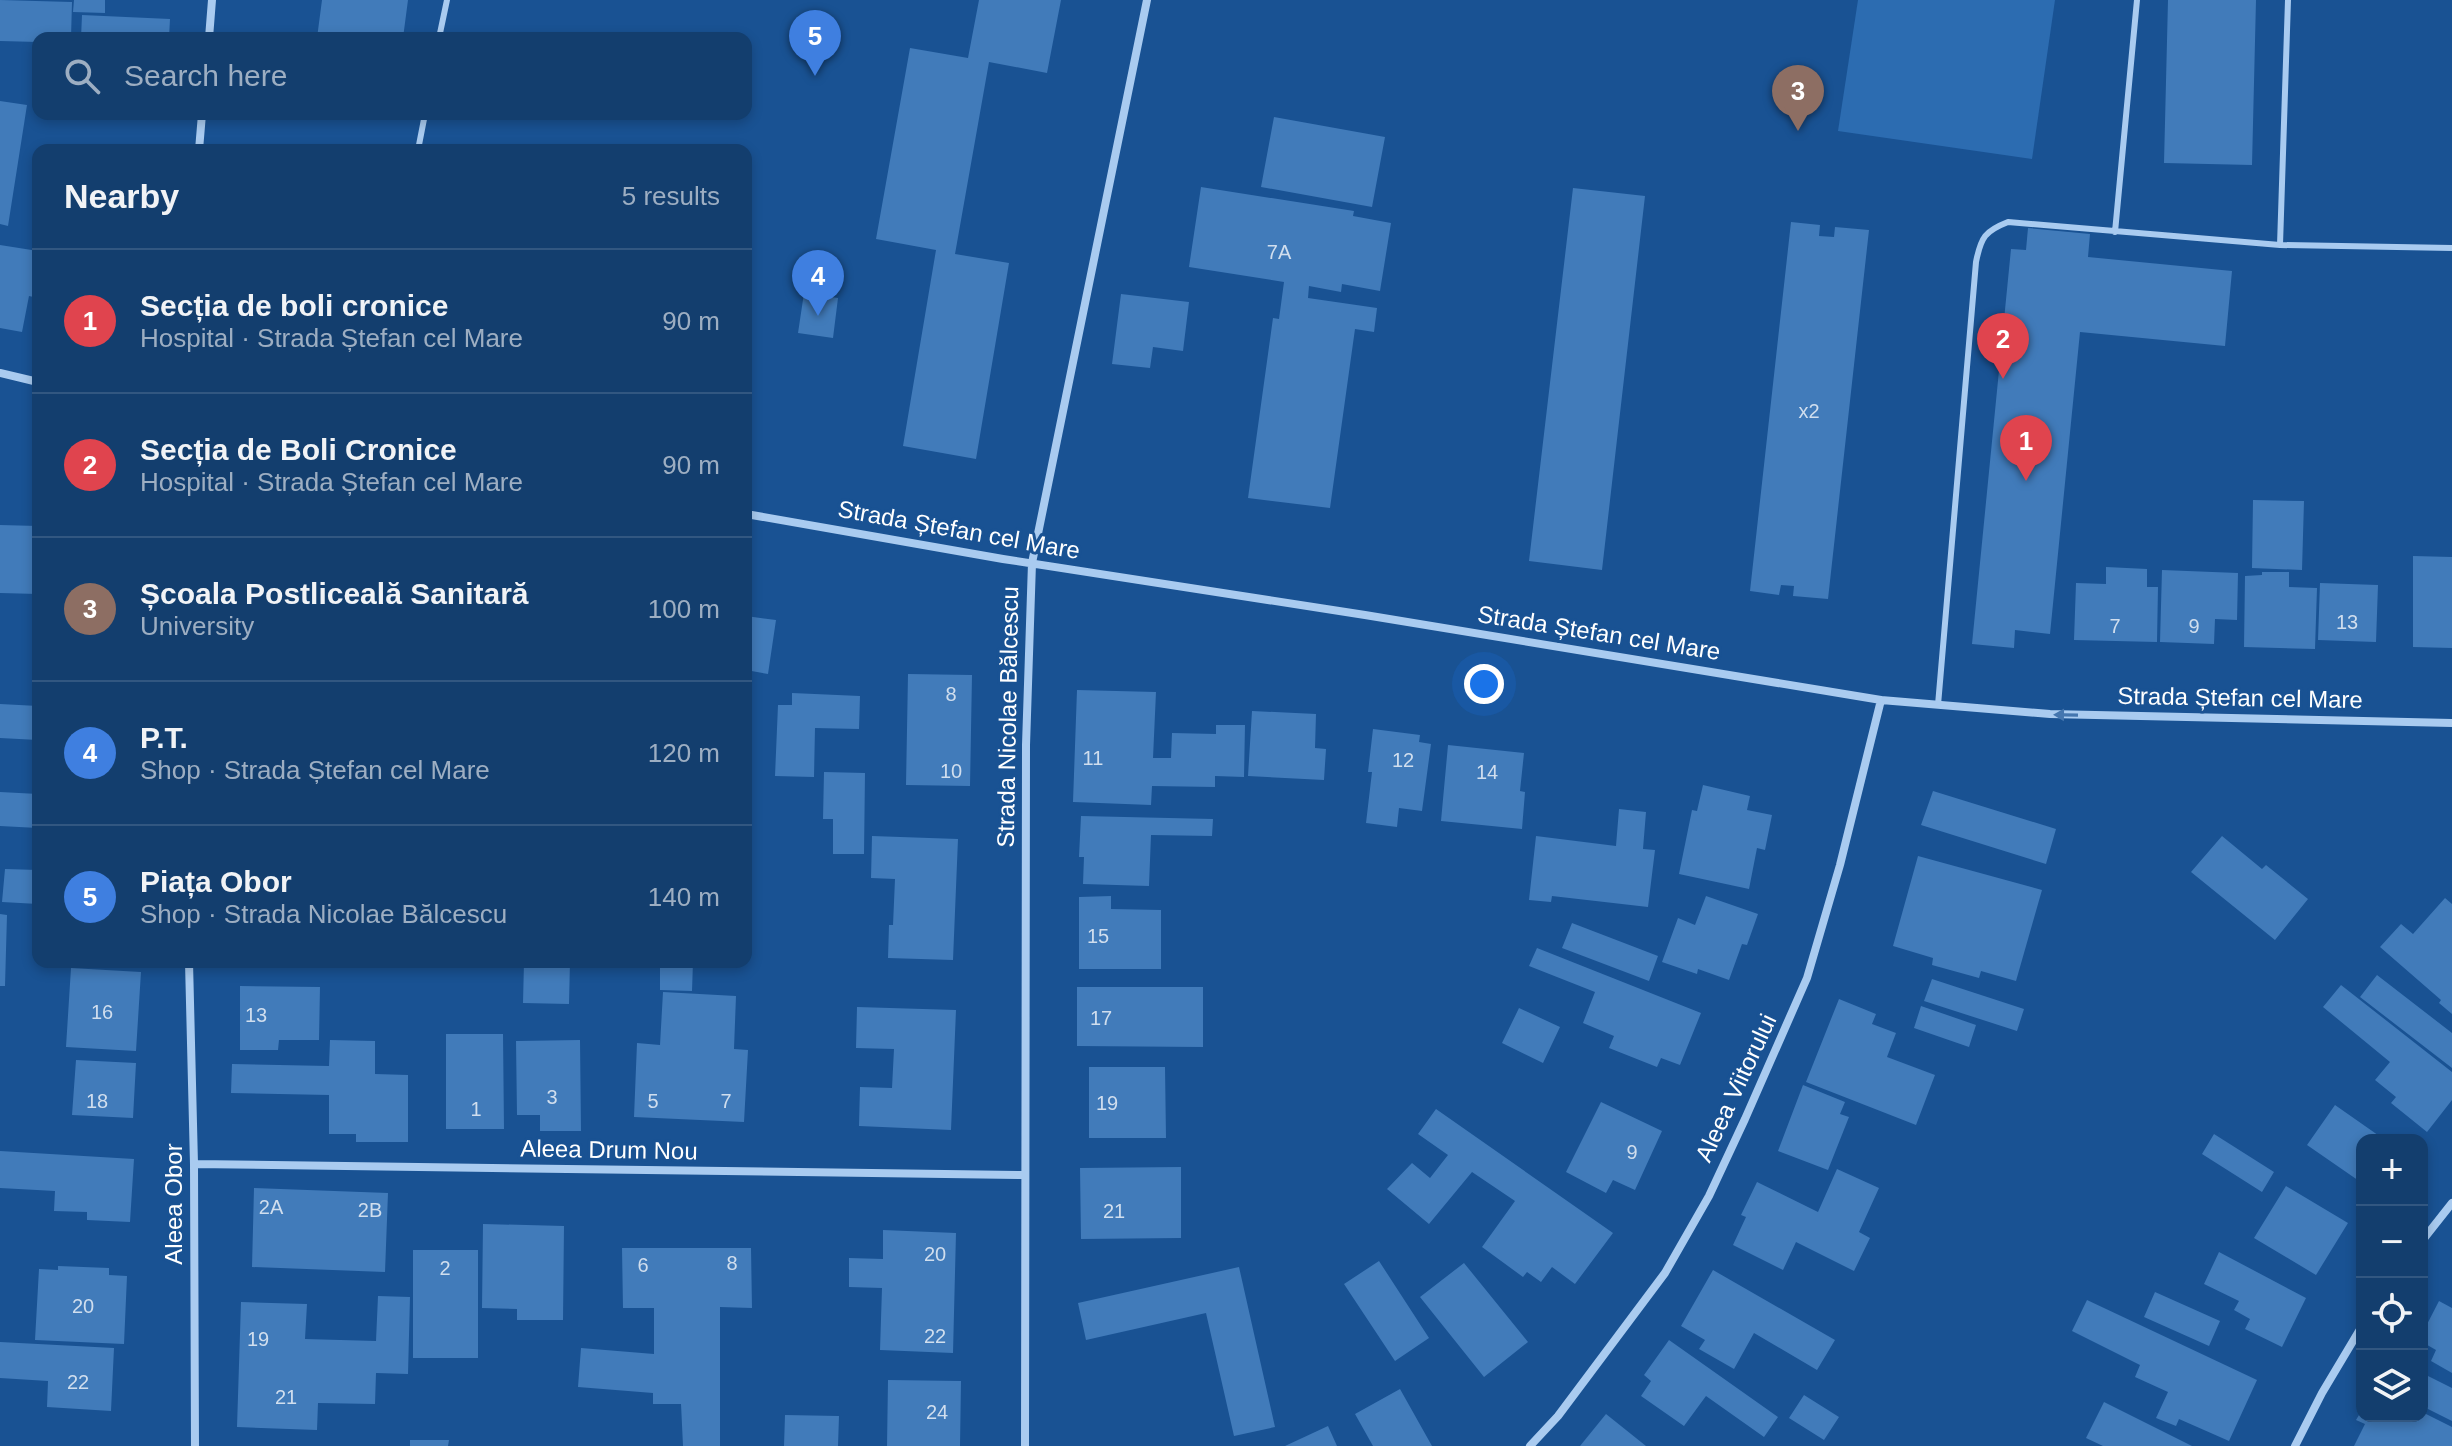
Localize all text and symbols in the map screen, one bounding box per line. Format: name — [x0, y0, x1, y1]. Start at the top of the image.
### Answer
pin: 5 — [789, 10, 841, 76]
search box — [32, 32, 752, 120]
icon: search — [60, 54, 104, 98]
text: Search here — [124, 59, 287, 92]
pin: 3 — [1772, 65, 1824, 131]
text: Nearby — [64, 177, 179, 215]
text: 5 results — [622, 181, 720, 211]
house number: 7A — [1267, 241, 1292, 263]
pin: 4 — [792, 250, 844, 316]
text: Secția de boli cronice — [140, 289, 448, 322]
text: 1 — [83, 306, 97, 336]
text: 90 m — [662, 306, 720, 336]
pin: 2 — [1977, 313, 2029, 379]
text: Hospital · Strada Ștefan cel Mare — [140, 323, 523, 353]
house number: x2 — [1798, 400, 1820, 422]
pin: 1 — [2000, 415, 2052, 481]
text: Secția de Boli Cronice — [140, 433, 457, 466]
text: 2 — [83, 450, 97, 480]
text: 90 m — [662, 450, 720, 480]
text: Hospital · Strada Ștefan cel Mare — [140, 467, 523, 497]
street label: Strada Ștefan cel Mare — [836, 495, 1082, 564]
text: Școala Postliceală Sanitară — [140, 577, 529, 610]
street label: Strada Nicolae Bălcescu — [992, 586, 1023, 848]
text: 3 — [83, 594, 97, 624]
text: 100 m — [648, 594, 720, 624]
street label: Strada Ștefan cel Mare — [1476, 600, 1722, 665]
text: University — [140, 611, 254, 641]
house number: 13 — [2336, 611, 2358, 633]
house number: 7 — [2109, 615, 2121, 637]
house number: 9 — [2188, 615, 2200, 637]
your location — [1464, 664, 1504, 704]
street label: Strada Ștefan cel Mare — [2117, 682, 2363, 713]
house number: 8 — [945, 683, 957, 705]
one-way arrow — [2053, 708, 2078, 721]
text: P.T. — [140, 721, 188, 754]
text: 4 — [83, 738, 97, 768]
text: 120 m — [648, 738, 720, 768]
house number: 11 — [1083, 747, 1103, 769]
house number: 12 — [1392, 749, 1414, 771]
text: Shop · Strada Ștefan cel Mare — [140, 755, 490, 785]
house number: 10 — [940, 760, 962, 782]
house number: 14 — [1476, 761, 1498, 783]
text: Piața Obor — [140, 865, 292, 898]
text: 5 — [83, 882, 97, 912]
text: 140 m — [648, 882, 720, 912]
text: Shop · Strada Nicolae Bălcescu — [140, 899, 507, 929]
house number: 15 — [1087, 925, 1109, 947]
house number: 16 — [91, 1001, 113, 1023]
house number: 13 — [245, 1004, 267, 1026]
house number: 17 — [1090, 1007, 1112, 1029]
street label: Aleea Viitorului — [1690, 1010, 1782, 1166]
house number: 3 — [546, 1086, 558, 1108]
house number: 18 — [86, 1090, 108, 1112]
house number: 5 — [647, 1090, 659, 1112]
house number: 7 — [720, 1090, 732, 1112]
house number: 19 — [1096, 1092, 1118, 1114]
house number: 1 — [470, 1098, 482, 1120]
street label: Aleea Drum Nou — [520, 1134, 698, 1165]
map controls — [2356, 1134, 2428, 1422]
button: + — [2356, 1134, 2428, 1206]
house number: 9 — [1626, 1141, 1638, 1163]
street label: Aleea Obor — [160, 1143, 187, 1265]
house number: 2A — [259, 1196, 284, 1218]
house number: 2B — [358, 1199, 382, 1221]
house number: 21 — [1103, 1200, 1125, 1222]
button: − — [2356, 1206, 2428, 1278]
house number: 20 — [924, 1243, 946, 1265]
house number: 8 — [726, 1252, 738, 1274]
house number: 6 — [637, 1254, 649, 1276]
house number: 2 — [439, 1257, 451, 1279]
button: locate — [2356, 1278, 2428, 1350]
house number: 20 — [72, 1295, 94, 1317]
house number: 22 — [924, 1325, 946, 1347]
house number: 19 — [247, 1328, 269, 1350]
button: layers — [2356, 1350, 2428, 1422]
house number: 22 — [67, 1371, 89, 1393]
house number: 21 — [275, 1386, 297, 1408]
house number: 24 — [926, 1401, 948, 1423]

